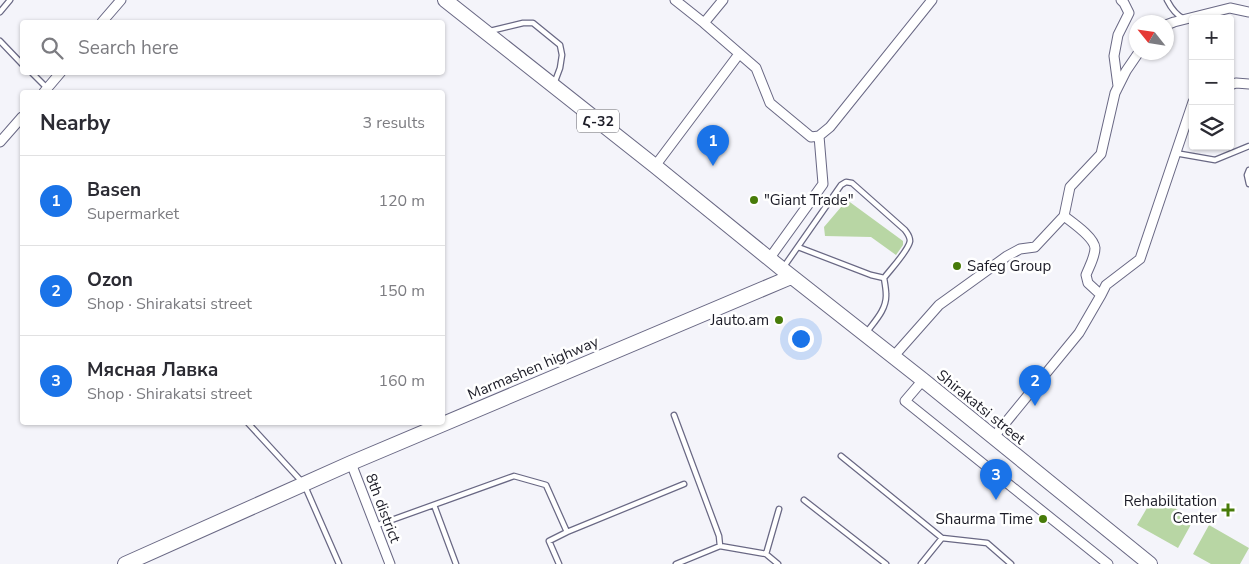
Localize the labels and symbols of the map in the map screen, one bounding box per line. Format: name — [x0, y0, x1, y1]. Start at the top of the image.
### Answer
north arrow — [1129, 15, 1174, 60]
road number: Հ-32 — [577, 110, 619, 132]
pin: 1 — [697, 125, 729, 166]
place label: "Giant Trade" — [764, 190, 854, 210]
marker: "Giant Trade" — [748, 194, 760, 206]
place label: Safeg Group — [967, 256, 1052, 276]
marker: Safeg Group — [951, 260, 963, 272]
place label: Jauto.am — [709, 310, 769, 330]
marker: Jauto.am — [773, 314, 785, 326]
your location — [788, 326, 814, 352]
street label: Marmashen highway — [465, 331, 602, 405]
street label: Shirakatsi street — [933, 365, 1030, 449]
pin: 2 — [1019, 365, 1051, 406]
pin: 3 — [980, 459, 1012, 500]
street label: 8th district — [361, 471, 406, 546]
place label: Rehabilitation Center — [1124, 491, 1218, 528]
marker: Rehabilitation Center — [1221, 503, 1235, 517]
place label: Shaurma Time — [936, 509, 1033, 529]
marker: Shaurma Time — [1037, 513, 1049, 525]

